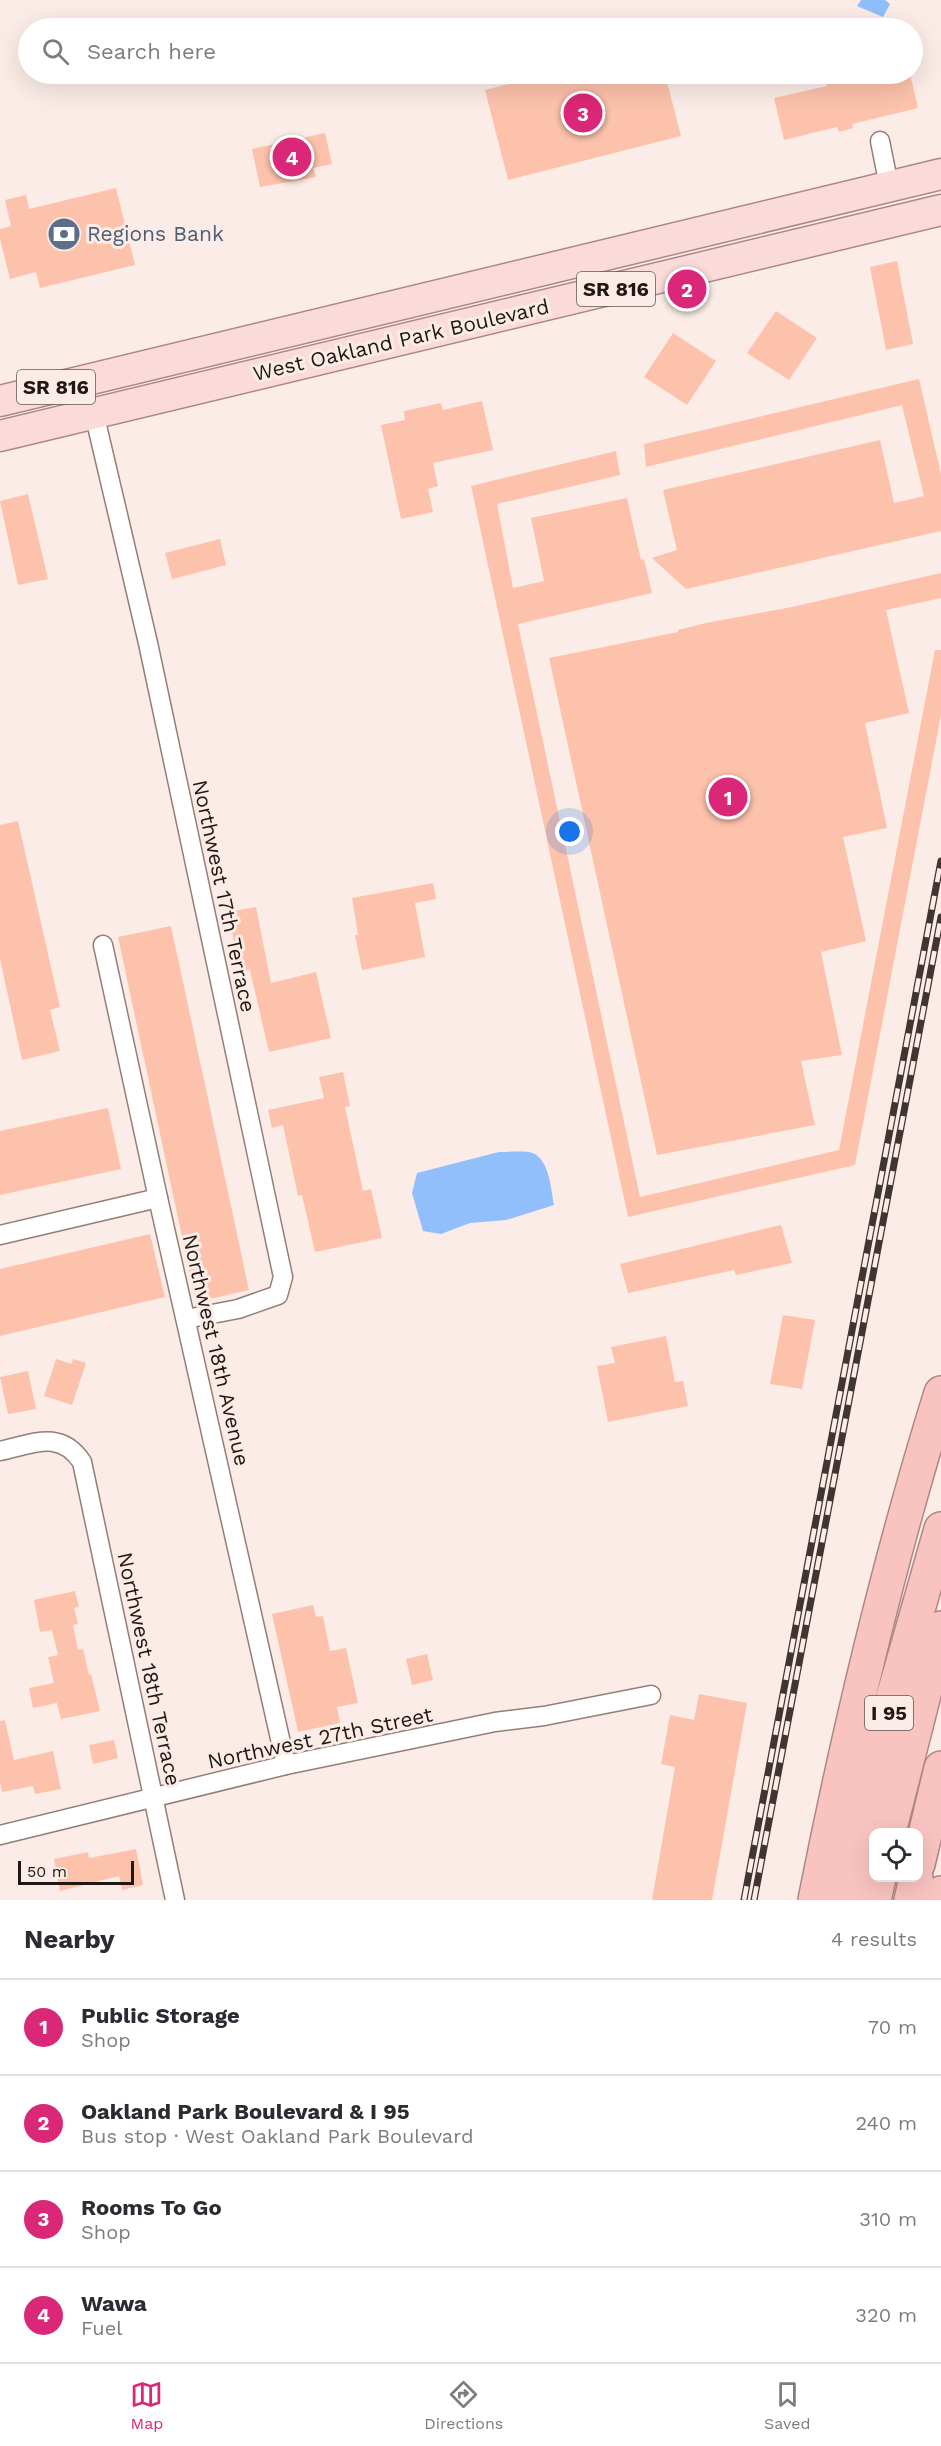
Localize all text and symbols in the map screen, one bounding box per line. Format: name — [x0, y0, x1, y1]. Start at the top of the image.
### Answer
search box — [18, 18, 923, 84]
icon: search — [39, 35, 72, 68]
text: Search here — [87, 39, 216, 64]
pin: 3 — [564, 90, 602, 136]
pin: 4 — [272, 134, 312, 180]
bank icon: Regions Bank — [46, 216, 82, 252]
place label: Regions Bank — [87, 221, 224, 246]
pin: 2 — [668, 266, 706, 312]
road number: SR 816 — [577, 272, 655, 306]
street label: West Oakland Park Boulevard — [250, 293, 551, 386]
road number: SR 816 — [17, 370, 95, 404]
pin: 1 — [708, 774, 748, 820]
street label: Northwest 17th Terrace — [188, 777, 261, 1014]
your location — [555, 817, 584, 846]
street label: Northwest 18th Avenue — [178, 1232, 255, 1468]
street label: Northwest 18th Terrace — [113, 1550, 186, 1788]
road number: I 95 — [865, 1696, 913, 1730]
street label: Northwest 27th Street — [205, 1701, 435, 1774]
map controls — [869, 1828, 923, 1882]
button: locate — [869, 1828, 923, 1882]
scale bar — [18, 1858, 134, 1886]
text: 50 m — [27, 1862, 67, 1881]
text: Nearby — [24, 1924, 115, 1954]
text: 4 results — [831, 1927, 917, 1951]
text: Public Storage — [81, 2003, 240, 2028]
text: 1 — [39, 2015, 48, 2039]
text: 70 m — [868, 2015, 917, 2039]
text: Shop — [81, 2028, 131, 2052]
text: Oakland Park Boulevard & I 95 — [81, 2099, 410, 2124]
text: 2 — [38, 2111, 49, 2135]
text: 240 m — [855, 2111, 917, 2135]
text: Bus stop · West Oakland Park Boulevard — [81, 2124, 474, 2148]
text: Rooms To Go — [81, 2195, 222, 2220]
text: 3 — [38, 2207, 49, 2231]
text: 310 m — [859, 2207, 917, 2231]
text: Shop — [81, 2220, 131, 2244]
text: Wawa — [81, 2291, 147, 2316]
text: 4 — [37, 2303, 50, 2327]
text: 320 m — [855, 2303, 917, 2327]
text: Fuel — [81, 2316, 122, 2340]
tab: Map — [130, 2378, 163, 2433]
tab: Directions — [424, 2378, 503, 2433]
tab: Saved — [764, 2378, 811, 2433]

